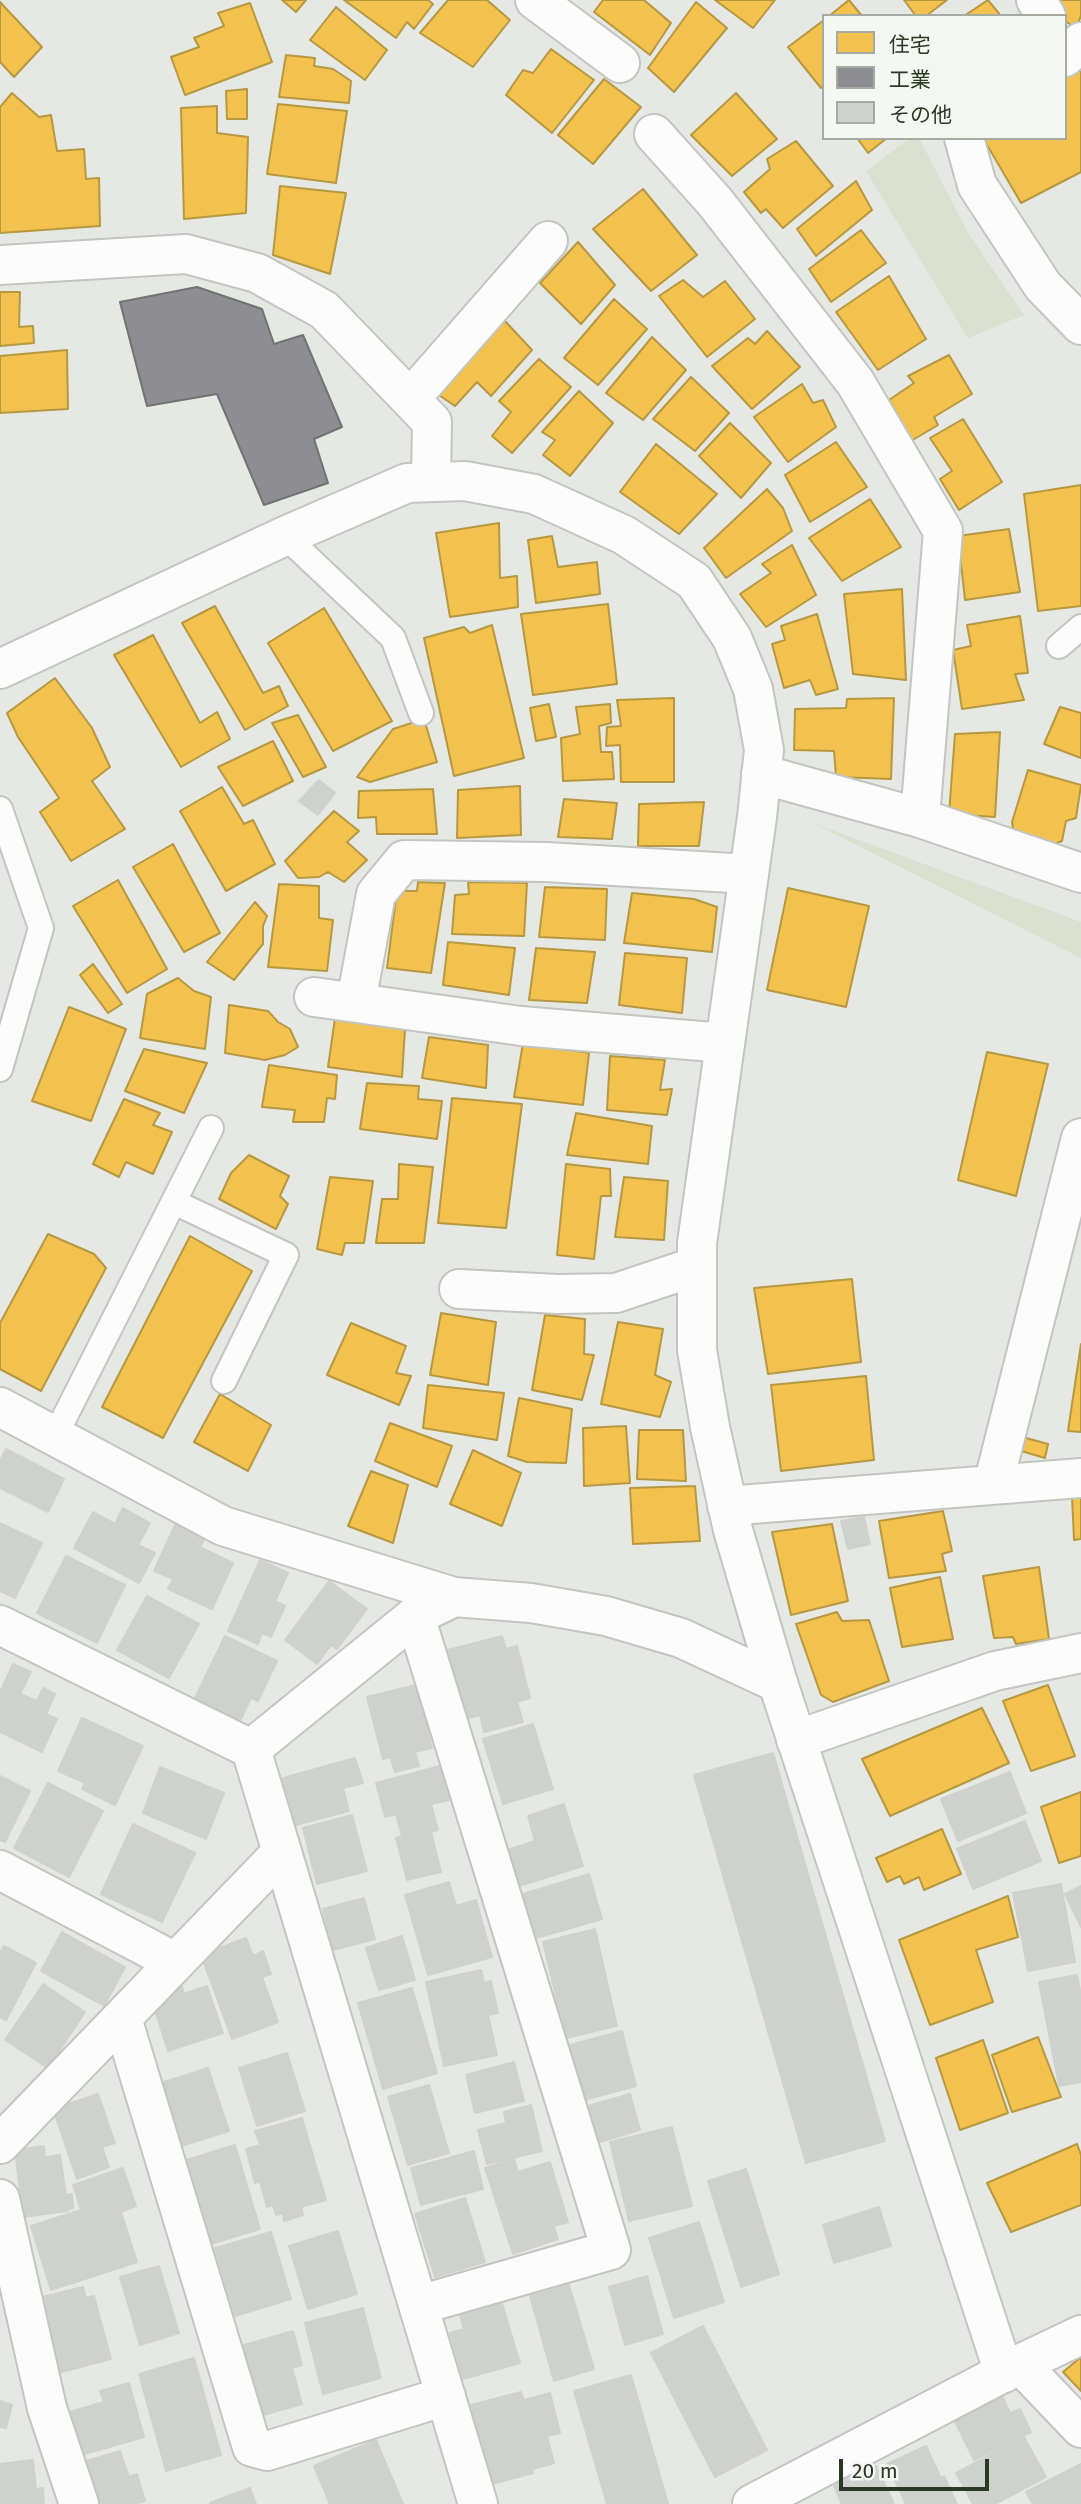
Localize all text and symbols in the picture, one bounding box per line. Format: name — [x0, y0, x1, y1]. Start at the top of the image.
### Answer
legend — [822, 14, 1067, 140]
text: 住宅 — [889, 32, 931, 58]
text: 工業 — [889, 67, 931, 93]
text: その他 — [889, 102, 952, 128]
scale bar — [843, 2444, 993, 2488]
text: 20 m — [852, 2458, 898, 2484]

